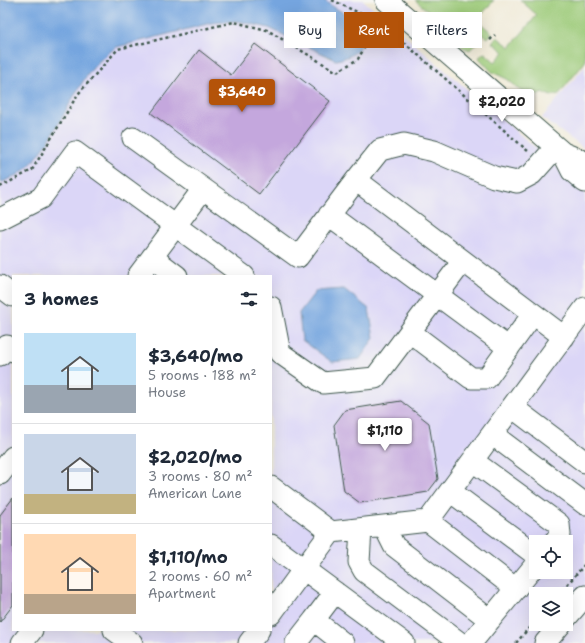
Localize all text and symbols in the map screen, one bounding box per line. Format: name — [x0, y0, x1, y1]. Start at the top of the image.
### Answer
chip: Buy — [284, 12, 336, 48]
chip: Rent — [344, 12, 404, 48]
chip: Filters — [412, 12, 482, 48]
pin: $3,640 — [209, 79, 275, 113]
text: $3,640 — [218, 83, 266, 100]
pin: $2,020 — [469, 89, 535, 123]
text: $2,020 — [478, 93, 526, 110]
text: 3 homes — [24, 288, 99, 310]
icon: filters — [238, 288, 260, 310]
text: $3,640/mo — [148, 345, 243, 367]
icon: home — [56, 349, 104, 397]
text: 5 rooms · 188 m² — [148, 367, 256, 384]
text: House — [148, 384, 186, 401]
pin: $1,110 — [352, 418, 418, 452]
text: $1,110 — [367, 422, 403, 439]
text: $2,020/mo — [148, 446, 242, 468]
icon: home — [56, 450, 104, 498]
text: 3 rooms · 80 m² — [148, 468, 252, 485]
text: American Lane — [148, 485, 242, 502]
map controls — [529, 535, 573, 631]
button: locate — [529, 535, 573, 579]
text: $1,110/mo — [148, 546, 228, 568]
icon: home — [56, 550, 104, 598]
text: 2 rooms · 60 m² — [148, 568, 252, 585]
text: Apartment — [148, 585, 216, 602]
button: layers — [529, 587, 573, 631]

